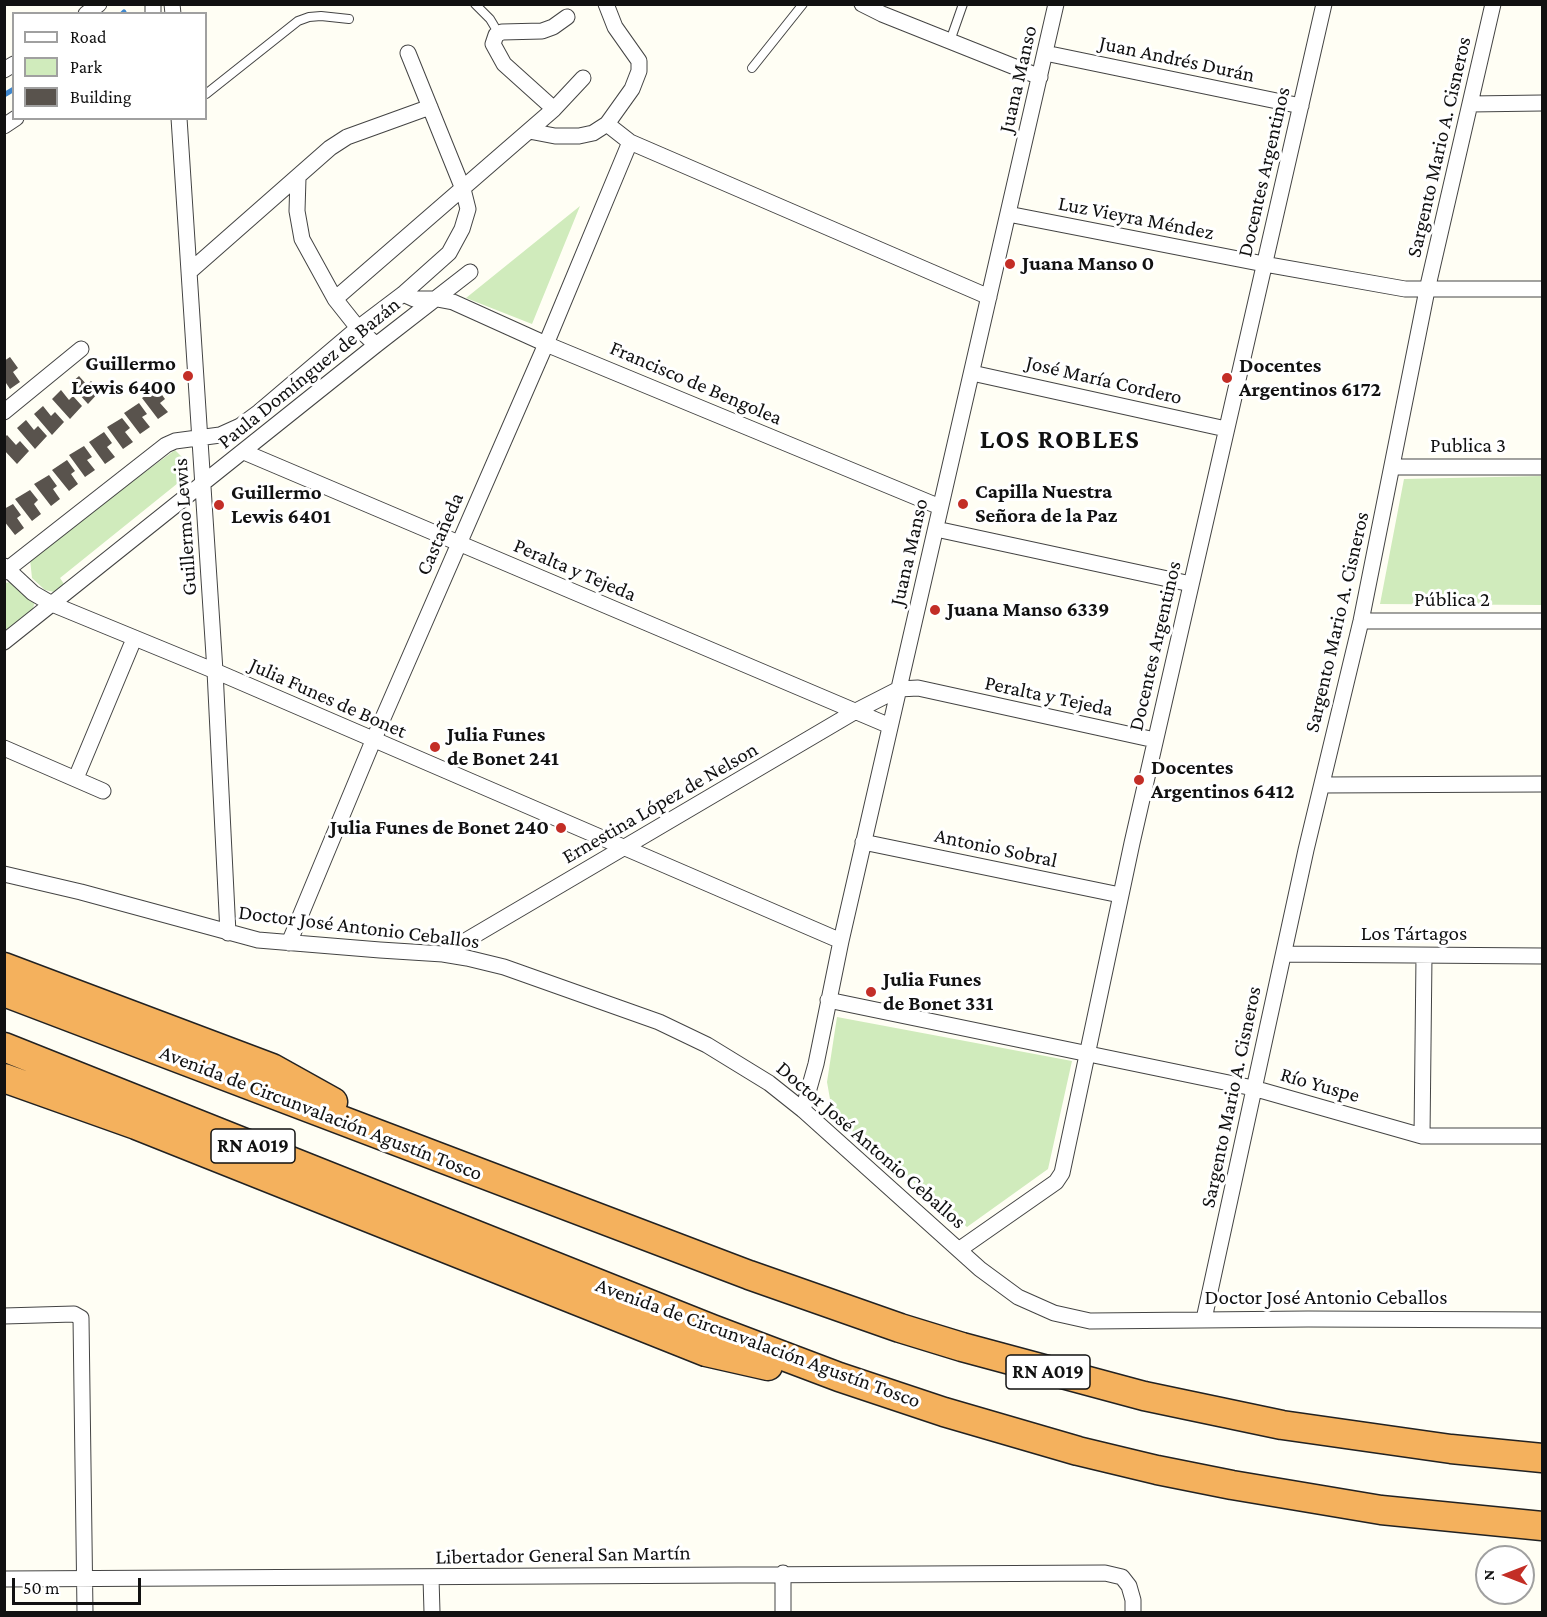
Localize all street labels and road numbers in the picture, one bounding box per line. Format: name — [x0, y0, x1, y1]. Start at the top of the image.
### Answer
street label: Juana Manso — [993, 23, 1043, 135]
street label: Juan Andrés Durán — [1097, 30, 1257, 88]
street label: Sargento Mario A. Cisneros — [1401, 34, 1477, 260]
street label: Docentes Argentinos — [1232, 85, 1296, 259]
street label: Luz Vieyra Méndez — [1056, 191, 1216, 245]
street label: Paula Domínguez de Bazán — [213, 292, 405, 454]
street label: Francisco de Bengolea — [606, 335, 786, 431]
street label: José María Cordero — [1024, 350, 1184, 410]
street label: Publica 3 — [1430, 433, 1506, 459]
street label: Guillermo Lewis — [168, 457, 202, 597]
street label: Castañeda — [411, 489, 469, 579]
street label: Juana Manso — [884, 496, 934, 608]
street label: Sargento Mario A. Cisneros — [1299, 509, 1375, 735]
street label: Peralta y Tejeda — [510, 533, 640, 607]
street label: Docentes Argentinos — [1123, 559, 1187, 733]
street label: Pública 2 — [1414, 587, 1490, 613]
street label: Julia Funes de Bonet — [245, 652, 411, 744]
street label: Peralta y Tejeda — [982, 670, 1116, 722]
street label: Ernestina López de Nelson — [558, 737, 762, 869]
street label: Antonio Sobral — [932, 823, 1060, 873]
street label: Doctor José Antonio Ceballos — [237, 900, 481, 954]
street label: Los Tártagos — [1361, 921, 1467, 947]
street label: Sargento Mario A. Cisneros — [1195, 984, 1267, 1210]
street label: Avenida de Circunvalación Agustín Tosco — [156, 1040, 486, 1186]
street label: Doctor José Antonio Ceballos — [771, 1056, 971, 1234]
street label: Río Yuspe — [1277, 1062, 1363, 1108]
road number: RN A019 — [211, 1129, 295, 1163]
street label: Avenida de Circunvalación Agustín Tosco — [592, 1272, 924, 1414]
street label: Doctor José Antonio Ceballos — [1205, 1285, 1447, 1311]
road number: RN A019 — [1006, 1355, 1090, 1389]
street label: Libertador General San Martín — [435, 1540, 691, 1570]

